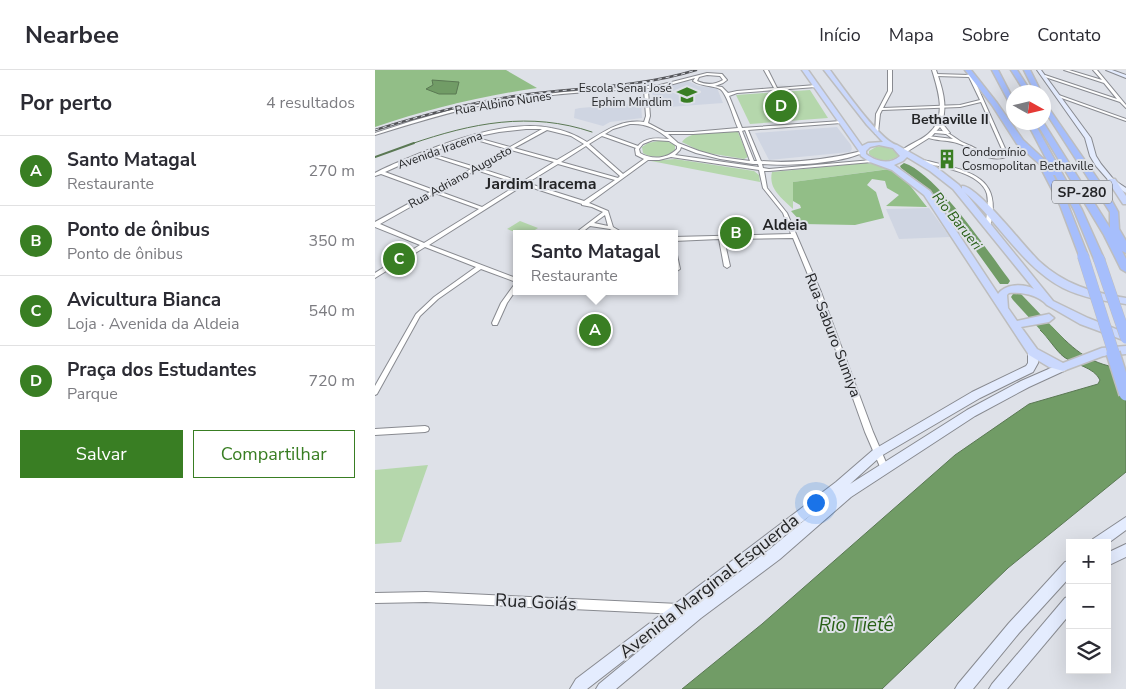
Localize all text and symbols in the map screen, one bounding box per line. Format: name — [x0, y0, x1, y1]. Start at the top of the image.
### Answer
text: Nearbee — [25, 19, 119, 51]
text: Início — [819, 23, 861, 47]
text: Mapa — [889, 23, 934, 47]
text: Sobre — [962, 23, 1009, 47]
text: Contato — [1037, 23, 1101, 47]
place label: Escola Senai José Ephim Mindlim — [579, 80, 672, 110]
school or university icon: Escola Senai José Ephim Mindlim — [676, 84, 698, 106]
north arrow — [1006, 85, 1051, 130]
street label: Rua Albino Nunes — [454, 87, 553, 119]
pin: D — [765, 87, 797, 125]
text: Por perto — [20, 89, 112, 117]
text: 4 resultados — [266, 92, 355, 114]
district label: Bethaville II — [911, 110, 989, 129]
street label: Avenida Iracema — [395, 127, 485, 173]
street label: Rua Adriano Augusto — [406, 142, 515, 212]
place label: Condomínio Cosmopolitan Bethaville — [962, 144, 1094, 174]
text: Santo Matagal — [67, 147, 196, 173]
building icon: Condomínio Cosmopolitan Bethaville — [936, 148, 958, 170]
text: A — [30, 160, 42, 182]
text: 270 m — [308, 160, 355, 182]
text: Restaurante — [67, 173, 154, 195]
district label: Jardim Iracema — [485, 173, 596, 195]
road number: SP-280 — [1052, 180, 1112, 204]
water label: Rio Barueri — [928, 188, 987, 255]
pin: B — [720, 214, 752, 252]
district label: Aldeia — [762, 215, 808, 235]
text: Ponto de ônibus — [67, 217, 210, 243]
text: B — [30, 230, 42, 252]
text: 350 m — [308, 230, 355, 252]
popup — [513, 230, 678, 295]
text: Santo Matagal — [531, 239, 660, 265]
pin: C — [383, 240, 415, 278]
text: Ponto de ônibus — [67, 243, 183, 265]
text: Restaurante — [531, 265, 618, 287]
street label: Rua Saburo Sumiya — [800, 270, 866, 400]
text: Avicultura Bianca — [67, 287, 221, 313]
text: C — [31, 300, 41, 322]
text: 540 m — [308, 300, 355, 322]
pin: A — [579, 311, 611, 349]
text: Loja · Avenida da Aldeia — [67, 313, 240, 335]
text: Praça dos Estudantes — [67, 357, 257, 383]
text: D — [30, 370, 42, 392]
text: 720 m — [308, 370, 355, 392]
text: Parque — [67, 383, 118, 405]
button: Salvar — [20, 430, 183, 478]
button: Compartilhar — [193, 430, 355, 478]
your location — [803, 490, 829, 516]
street label: Avenida Marginal Esquerda — [614, 508, 804, 664]
map controls — [1066, 539, 1111, 674]
button: + — [1066, 539, 1111, 584]
button: − — [1066, 584, 1111, 629]
street label: Rua Goiás — [495, 588, 577, 616]
water label: Rio Tietê — [818, 612, 894, 638]
button: layers — [1066, 629, 1111, 674]

